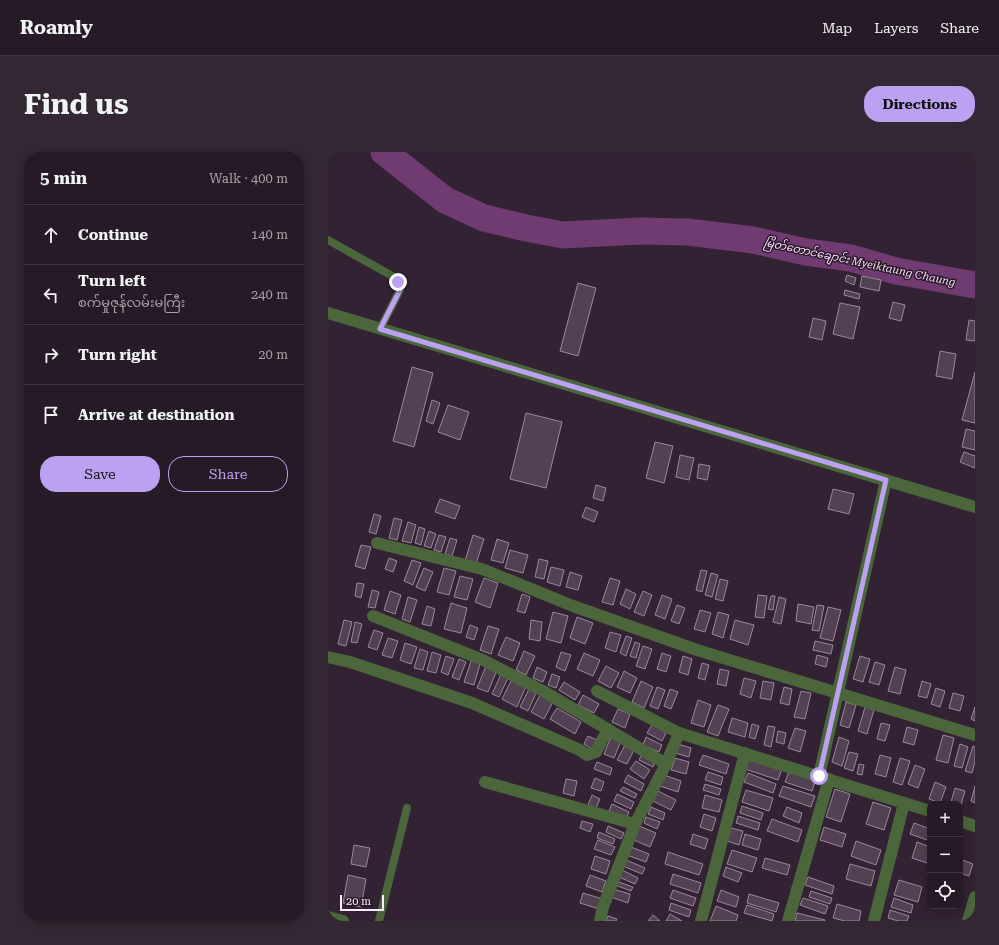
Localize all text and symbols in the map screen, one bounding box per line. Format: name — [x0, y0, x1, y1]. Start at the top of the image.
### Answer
text: Roamly — [20, 16, 93, 39]
text: Map — [822, 20, 852, 36]
text: Layers — [874, 20, 918, 36]
text: Share — [940, 20, 979, 36]
button: Directions — [864, 86, 975, 122]
text: Find us — [24, 88, 128, 121]
text: 5 min — [40, 168, 87, 188]
text: Walk · 400 m — [209, 171, 288, 186]
icon: ahead — [40, 224, 62, 246]
text: Continue — [78, 226, 148, 244]
text: 140 m — [251, 227, 288, 242]
water label: မြိတ်တောင်ချောင်း Myeiktaung Chaung — [762, 234, 958, 292]
text: Turn left — [78, 272, 146, 290]
route end — [389, 273, 407, 291]
icon: left — [40, 284, 62, 306]
text: 240 m — [251, 287, 288, 302]
text: စက်မှုဇုန်လမ်းမကြီး — [78, 295, 185, 310]
icon: right — [40, 344, 62, 366]
text: Turn right — [78, 346, 157, 364]
text: 20 m — [258, 347, 288, 362]
icon: arrive — [40, 404, 62, 426]
text: Arrive at destination — [78, 406, 234, 424]
button: Save — [40, 456, 160, 492]
button: Share — [168, 456, 288, 492]
route start — [810, 767, 828, 785]
map controls — [927, 801, 963, 909]
button: + — [927, 801, 963, 837]
button: − — [927, 837, 963, 873]
button: locate — [927, 873, 963, 909]
scale bar — [340, 893, 384, 912]
text: 20 m — [346, 895, 371, 908]

